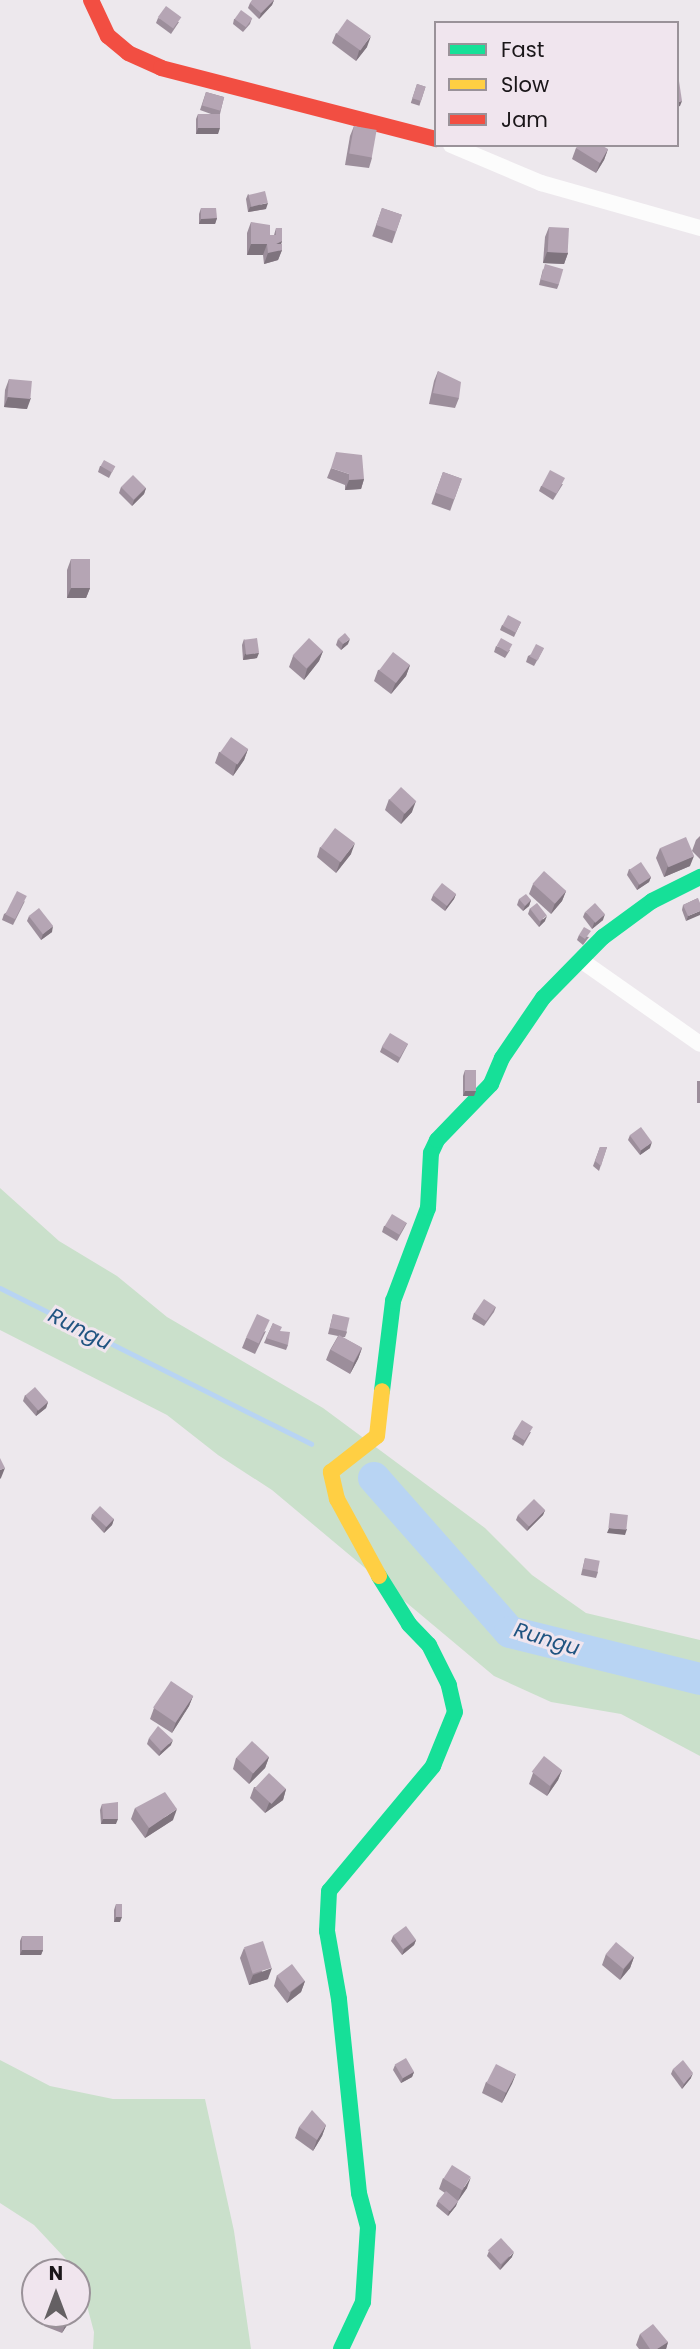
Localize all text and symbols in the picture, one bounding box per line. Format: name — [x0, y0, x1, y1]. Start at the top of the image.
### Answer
legend — [434, 21, 679, 147]
text: Fast — [501, 35, 544, 64]
text: Slow — [501, 70, 549, 99]
text: Jam — [501, 105, 548, 134]
water label: Rungu — [44, 1303, 116, 1355]
water label: Rungu — [511, 1617, 583, 1661]
north arrow — [21, 2258, 91, 2328]
text: N — [49, 2260, 63, 2287]

